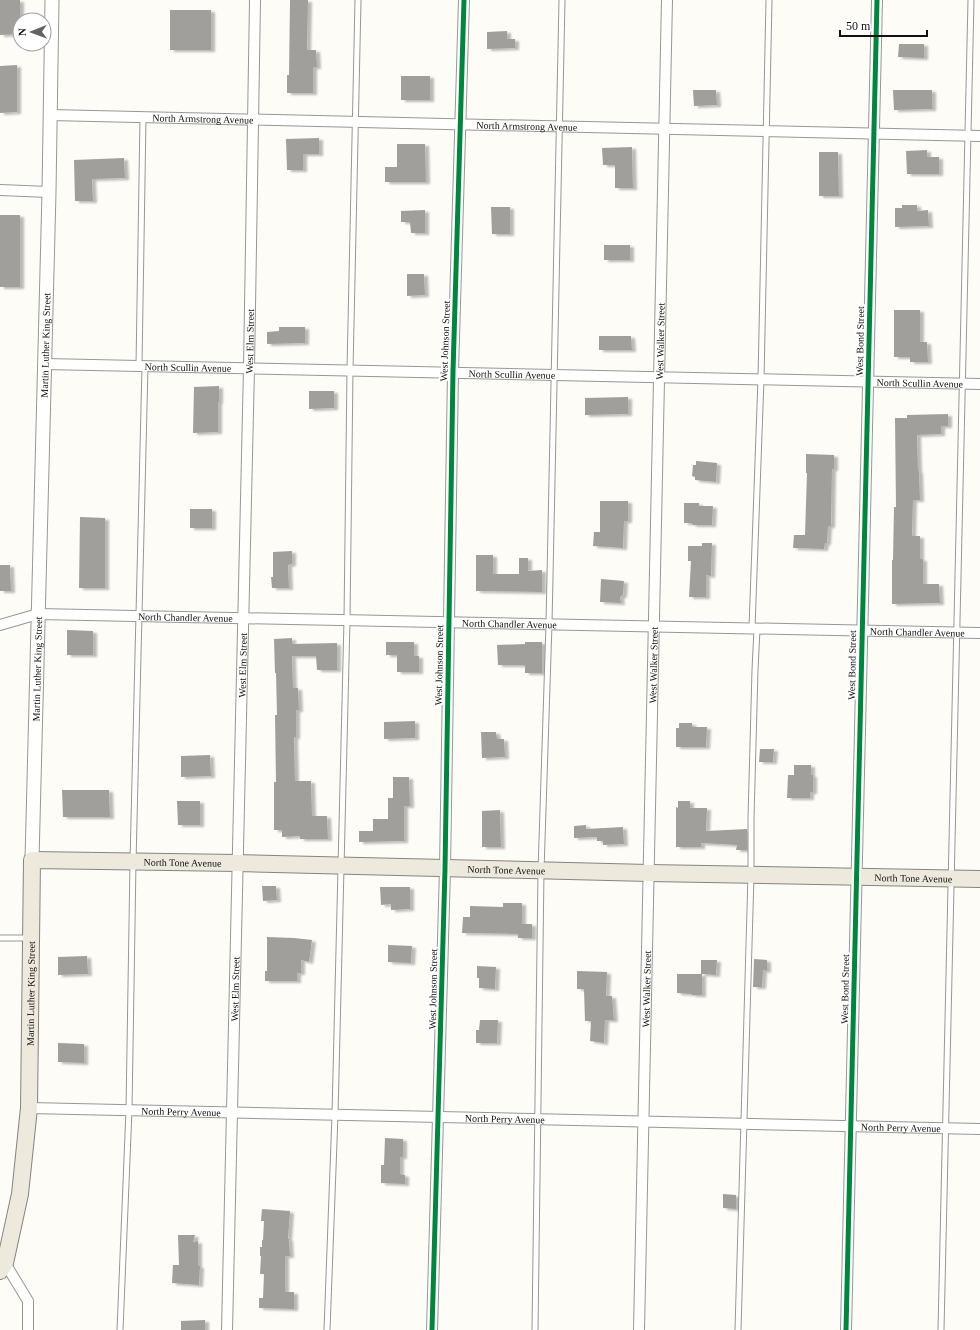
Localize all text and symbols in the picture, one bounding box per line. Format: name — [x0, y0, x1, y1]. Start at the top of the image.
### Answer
north arrow — [12, 12, 52, 52]
scale bar — [840, 12, 927, 38]
text: 50 m — [846, 19, 871, 33]
text: N — [16, 28, 28, 36]
street label: North Armstrong Avenue — [152, 112, 254, 125]
street label: North Armstrong Avenue — [476, 119, 578, 132]
street label: Martin Luther King Street — [38, 292, 52, 398]
street label: West Johnson Street — [438, 300, 452, 382]
street label: West Walker Street — [654, 303, 666, 380]
street label: West Bond Street — [854, 306, 866, 376]
street label: West Elm Street — [243, 309, 255, 374]
street label: North Scullin Avenue — [145, 361, 232, 373]
street label: North Scullin Avenue — [469, 368, 556, 380]
street label: North Scullin Avenue — [876, 376, 964, 389]
street label: North Chandler Avenue — [138, 611, 234, 623]
street label: Martin Luther King Street — [30, 616, 44, 722]
street label: North Chandler Avenue — [462, 617, 557, 630]
street label: West Johnson Street — [433, 624, 445, 706]
street label: North Chandler Avenue — [870, 625, 965, 638]
street label: West Walker Street — [647, 626, 659, 704]
street label: West Bond Street — [846, 630, 858, 700]
street label: West Elm Street — [236, 632, 248, 698]
street label: North Tone Avenue — [143, 856, 222, 868]
street label: North Tone Avenue — [467, 863, 546, 876]
street label: North Tone Avenue — [874, 872, 953, 884]
street label: Martin Luther King Street — [24, 941, 37, 1046]
street label: West Johnson Street — [427, 948, 439, 1030]
street label: West Walker Street — [640, 950, 652, 1028]
street label: West Bond Street — [839, 954, 851, 1024]
street label: West Elm Street — [229, 956, 241, 1022]
street label: North Perry Avenue — [141, 1105, 222, 1118]
street label: North Perry Avenue — [465, 1112, 545, 1125]
street label: North Perry Avenue — [861, 1121, 941, 1134]

